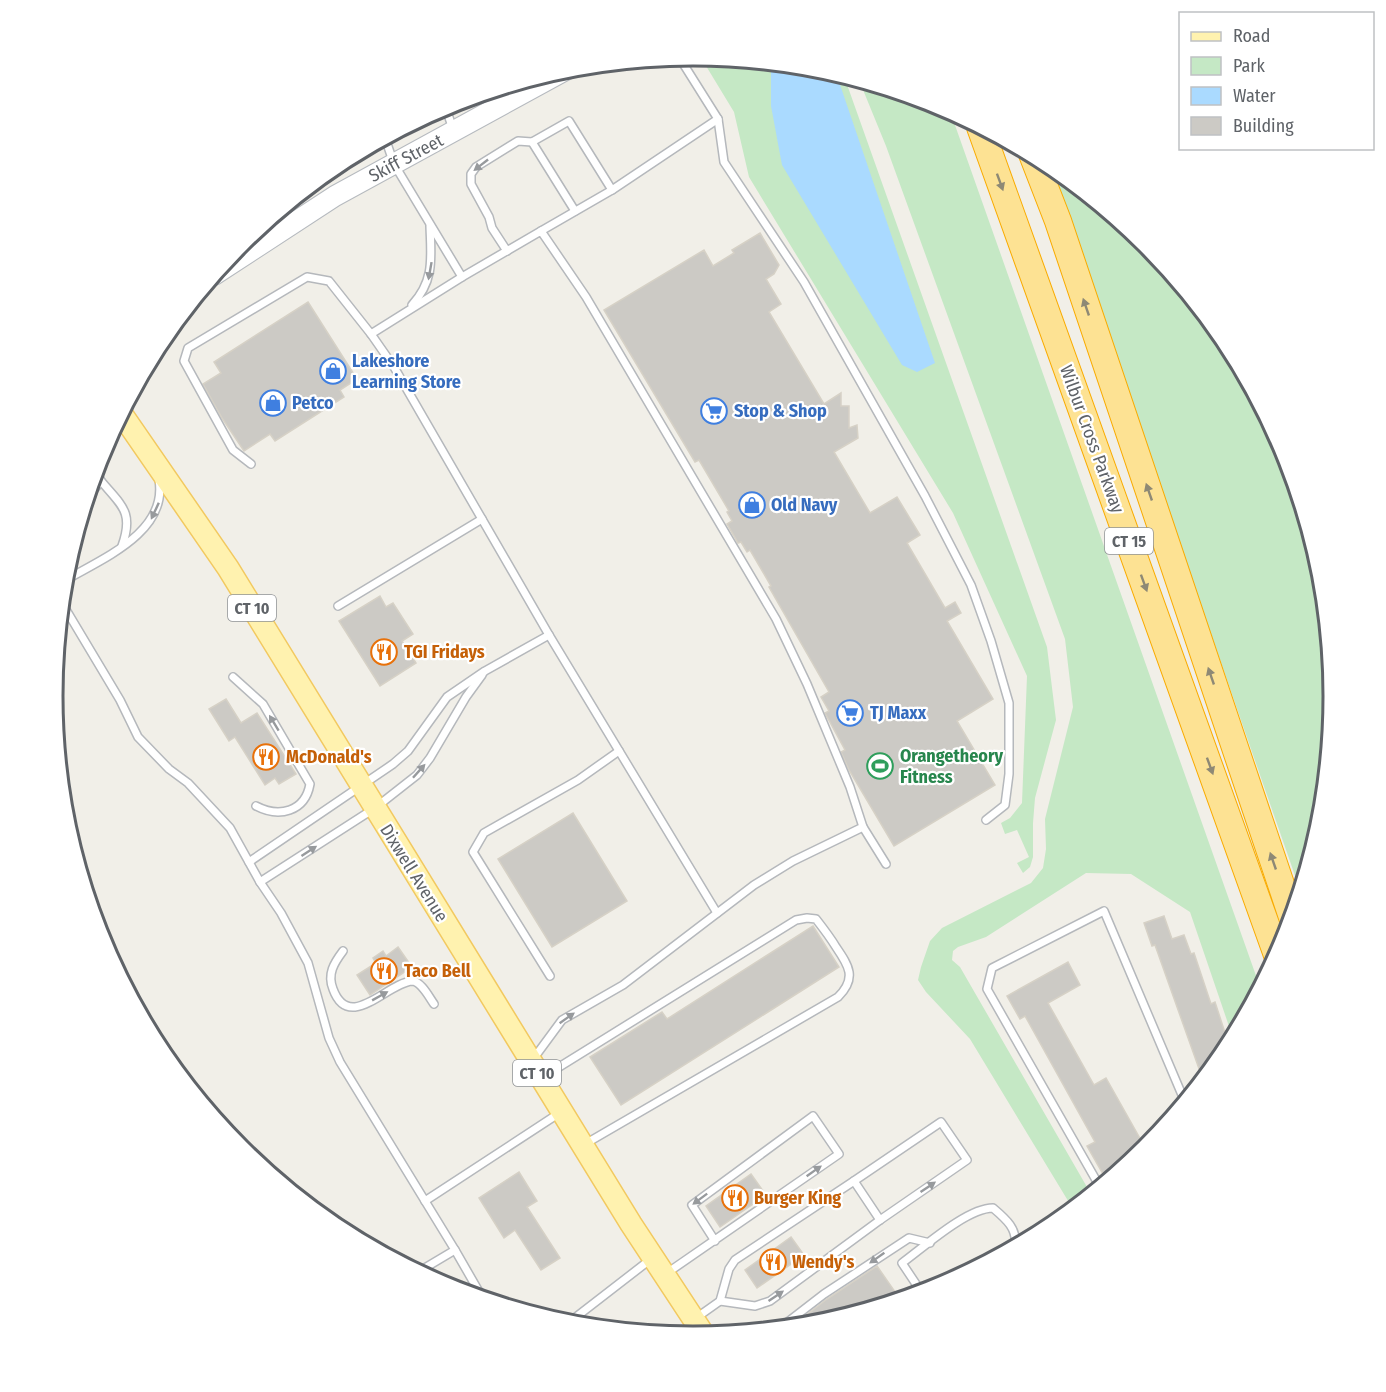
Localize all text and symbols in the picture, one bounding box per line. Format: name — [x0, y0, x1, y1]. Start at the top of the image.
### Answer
legend — [1179, 12, 1374, 150]
text: Road — [1233, 25, 1270, 47]
text: Park — [1233, 55, 1266, 77]
text: Water — [1233, 85, 1276, 107]
text: Building — [1233, 115, 1294, 137]
street label: Skiff Street — [365, 129, 447, 187]
one-way arrow — [473, 159, 489, 172]
one-way arrow — [995, 173, 1005, 191]
one-way arrow — [425, 262, 434, 281]
one-way arrow — [1081, 298, 1091, 316]
place label: Lakeshore Learning Store — [352, 350, 461, 393]
shop icon: Lakeshore Learning Store — [318, 356, 348, 386]
street label: Wilbur Cross Parkway — [1055, 362, 1129, 516]
shop icon: Petco — [258, 388, 288, 418]
place label: Petco — [292, 392, 334, 414]
supermarket icon: Stop & Shop — [699, 396, 729, 426]
place label: Stop & Shop — [734, 400, 827, 422]
one-way arrow — [1143, 483, 1153, 501]
shop icon: Old Navy — [737, 490, 767, 520]
place label: Old Navy — [771, 494, 838, 516]
one-way arrow — [150, 502, 159, 519]
road number: CT 15 — [1105, 528, 1153, 554]
one-way arrow — [1139, 574, 1149, 592]
road number: CT 10 — [228, 595, 276, 621]
restaurant icon: TGI Fridays — [369, 637, 399, 667]
place label: TGI Fridays — [404, 641, 485, 663]
one-way arrow — [1206, 667, 1215, 685]
supermarket icon: TJ Maxx — [835, 698, 865, 728]
place label: TJ Maxx — [870, 702, 927, 724]
one-way arrow — [269, 714, 279, 731]
restaurant icon: McDonald's — [251, 742, 281, 772]
place label: Orangetheory Fitness — [900, 745, 1004, 788]
place label: McDonald's — [286, 746, 372, 768]
sports icon: Orangetheory Fitness — [865, 751, 895, 781]
one-way arrow — [1205, 757, 1215, 775]
one-way arrow — [412, 763, 426, 778]
street label: Dixwell Avenue — [375, 820, 453, 926]
one-way arrow — [301, 845, 318, 856]
one-way arrow — [1268, 852, 1278, 870]
restaurant icon: Taco Bell — [369, 956, 399, 986]
place label: Taco Bell — [404, 960, 471, 982]
one-way arrow — [372, 991, 388, 1002]
one-way arrow — [559, 1012, 575, 1024]
road number: CT 10 — [513, 1060, 561, 1086]
one-way arrow — [806, 1166, 822, 1177]
one-way arrow — [920, 1181, 936, 1193]
restaurant icon: Burger King — [720, 1183, 750, 1213]
place label: Burger King — [754, 1187, 841, 1209]
one-way arrow — [693, 1193, 709, 1205]
restaurant icon: Wendy's — [758, 1247, 788, 1277]
place label: Wendy's — [792, 1251, 855, 1273]
one-way arrow — [869, 1252, 886, 1263]
one-way arrow — [767, 1290, 783, 1302]

